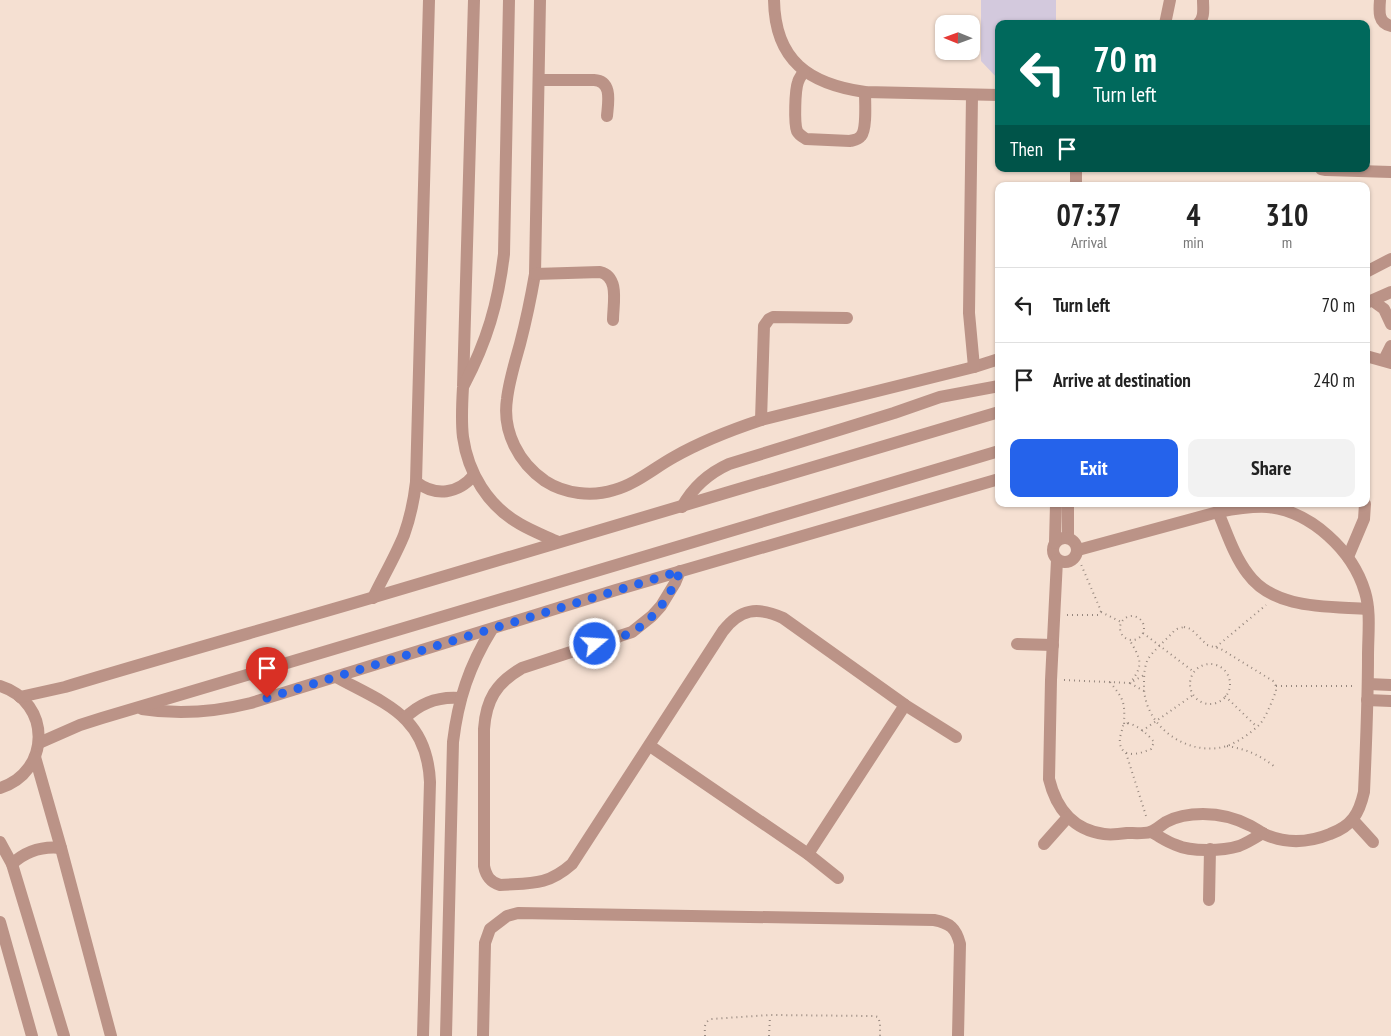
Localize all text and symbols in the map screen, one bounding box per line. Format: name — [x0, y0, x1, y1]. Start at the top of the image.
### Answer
north arrow — [935, 15, 980, 60]
map controls — [935, 15, 980, 60]
text: 70 m — [1093, 36, 1157, 82]
icon: left — [1010, 40, 1075, 105]
text: Turn left — [1093, 80, 1157, 108]
icon: arrive — [1053, 135, 1081, 163]
text: Then — [1010, 137, 1043, 161]
text: 07:37 — [1057, 195, 1121, 234]
text: 4 — [1186, 195, 1201, 234]
text: 310 — [1265, 195, 1308, 234]
text: Arrival — [1071, 232, 1107, 252]
text: min — [1183, 232, 1204, 252]
text: m — [1282, 232, 1292, 252]
icon: left — [1010, 291, 1038, 319]
text: Turn left — [1053, 293, 1110, 317]
text: 70 m — [1322, 293, 1355, 317]
icon: arrive — [1010, 366, 1038, 394]
text: Arrive at destination — [1053, 368, 1191, 392]
text: 240 m — [1313, 368, 1355, 392]
button: Exit — [1010, 439, 1178, 497]
button: Share — [1188, 439, 1355, 497]
position arrow — [568, 617, 620, 669]
pin — [246, 647, 288, 698]
icon: arrive — [253, 654, 281, 682]

